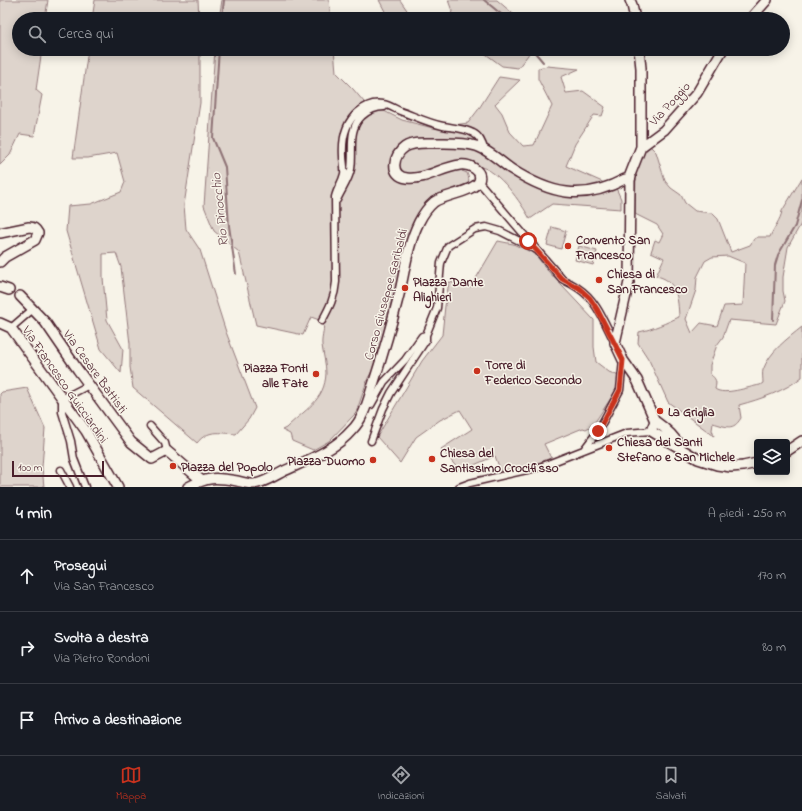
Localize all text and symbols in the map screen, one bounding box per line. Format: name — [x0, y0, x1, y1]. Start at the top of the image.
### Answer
search box — [12, 12, 790, 56]
icon: search — [26, 23, 48, 45]
text: Cerca qui — [58, 23, 114, 45]
street label: Via Poggio — [644, 78, 696, 132]
water label: Rio Pinocchio — [206, 171, 235, 248]
street label: Corso Giuseppe Garibaldi — [360, 227, 413, 362]
place label: Convento San Francesco — [575, 231, 651, 265]
route start — [519, 232, 537, 250]
marker: Convento San Francesco — [563, 241, 573, 251]
place label: Chiesa di San Francesco — [607, 265, 688, 299]
place label: Piazza Dante Alighieri — [413, 273, 485, 309]
marker: Chiesa di San Francesco — [594, 275, 604, 285]
marker: Piazza Dante Alighieri — [400, 283, 410, 293]
street label: Via Francesco Guicciardini — [16, 321, 113, 447]
street label: Via Cesare Battisti — [57, 325, 132, 418]
place label: Torre di Federico Secondo — [484, 356, 582, 390]
place label: Piazza Fonti alle Fate — [244, 359, 309, 393]
marker: Torre di Federico Secondo — [472, 366, 482, 376]
marker: Piazza Fonti alle Fate — [311, 369, 321, 379]
place label: La Griglia — [668, 403, 714, 424]
marker: La Griglia — [655, 406, 665, 416]
route end — [589, 422, 607, 440]
place label: Chiesa dei Santi Stefano e San Michele — [617, 433, 736, 467]
map controls — [754, 439, 790, 475]
button: layers — [754, 439, 790, 475]
marker: Chiesa dei Santi Stefano e San Michele — [604, 443, 614, 453]
place label: Chiesa del Santissimo Crocifisso — [440, 444, 559, 478]
place label: Piazza Duomo — [287, 452, 365, 471]
marker: Chiesa del Santissimo Crocifisso — [427, 454, 437, 464]
marker: Piazza Duomo — [368, 455, 378, 465]
place label: Piazza del Popolo — [181, 458, 273, 477]
scale bar — [12, 459, 104, 478]
text: 100 m — [18, 460, 42, 476]
marker: Piazza del Popolo — [168, 461, 178, 471]
text: 4 min — [16, 501, 52, 526]
text: A piedi · 250 m — [708, 504, 786, 523]
text: Prosegui — [54, 555, 107, 577]
icon: ahead — [16, 565, 38, 587]
text: 170 m — [758, 566, 786, 585]
text: Via San Francesco — [54, 577, 154, 596]
text: Svolta a destra — [54, 627, 149, 649]
icon: right — [16, 637, 38, 659]
text: 80 m — [762, 638, 786, 657]
text: Via Pietro Rondoni — [54, 649, 150, 668]
icon: arrive — [16, 709, 38, 731]
text: Arrivo a destinazione — [54, 709, 181, 731]
tab: Mappa — [116, 764, 146, 804]
tab: Indicazioni — [378, 764, 424, 804]
tab: Salvati — [656, 764, 686, 804]

